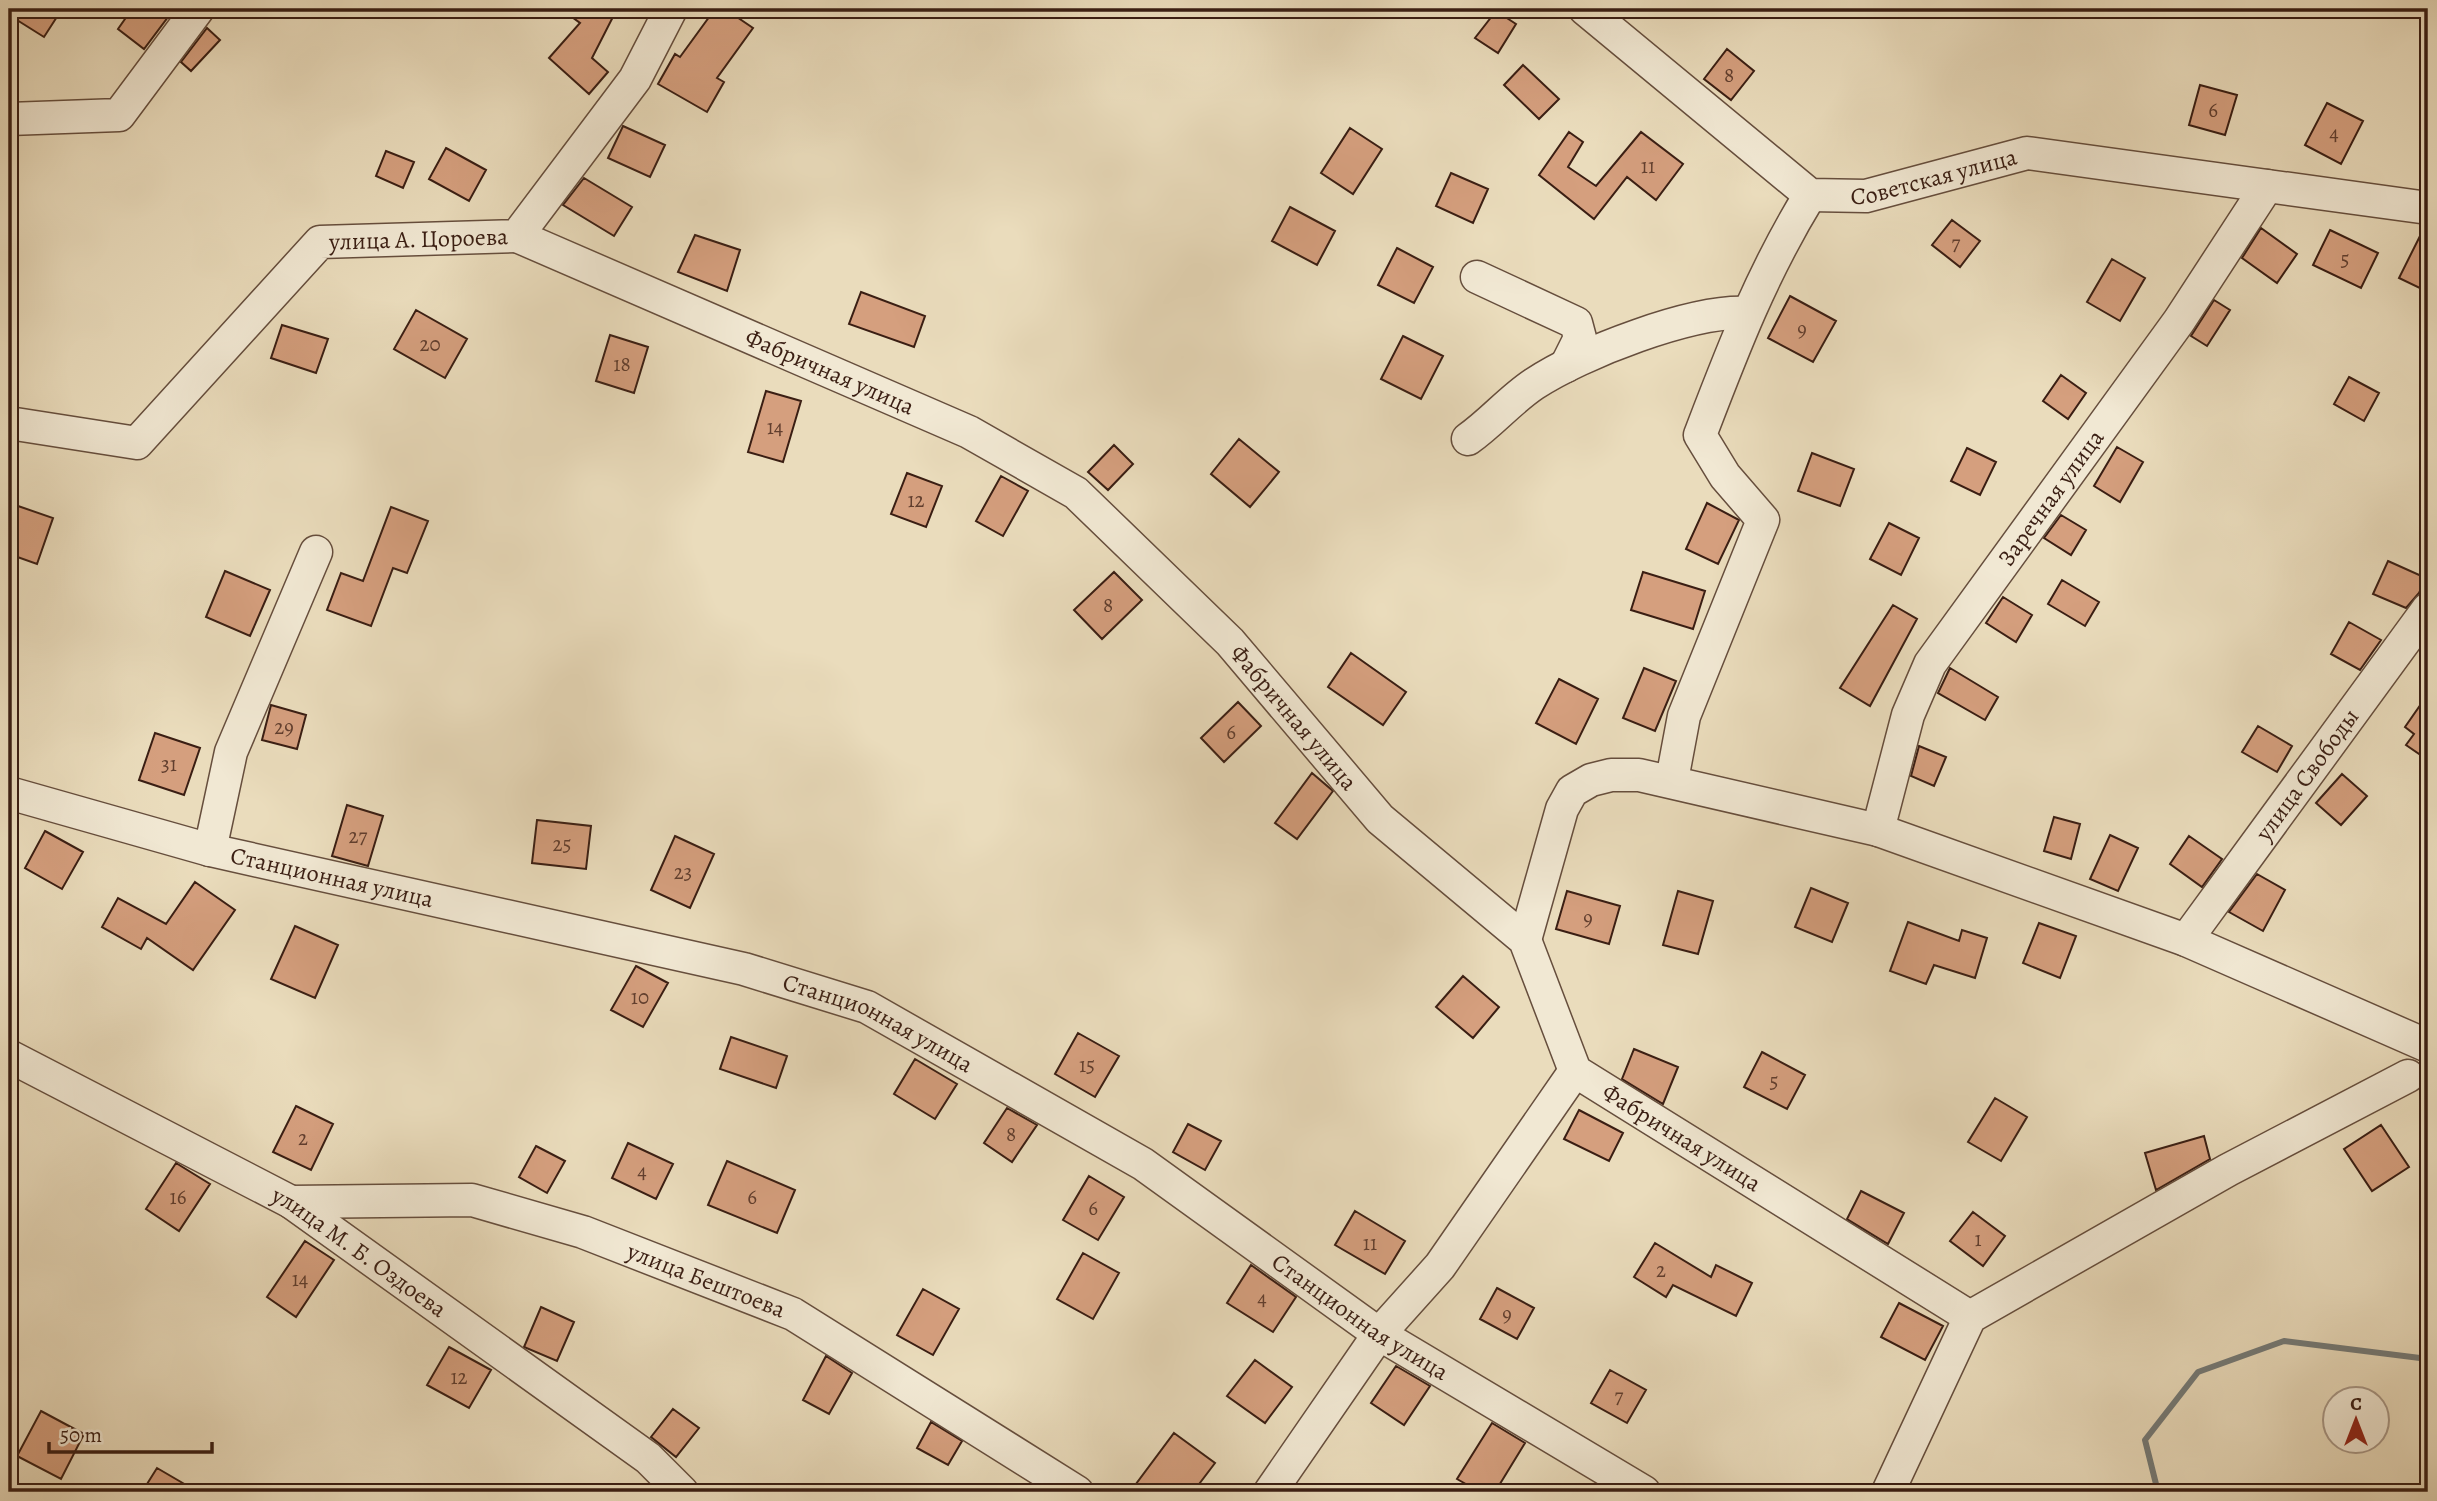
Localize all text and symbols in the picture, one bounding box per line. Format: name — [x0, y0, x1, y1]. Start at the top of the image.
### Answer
house number: 8 — [1724, 61, 1734, 89]
house number: 6 — [2208, 96, 2218, 124]
house number: 4 — [2329, 119, 2339, 147]
street label: Советская улица — [1850, 140, 2020, 212]
house number: 11 — [1641, 152, 1655, 180]
street label: улица А. Цороева — [328, 220, 509, 258]
house number: 7 — [1952, 229, 1961, 257]
house number: 5 — [2340, 245, 2350, 273]
house number: 9 — [1797, 315, 1807, 343]
street label: Фабричная улица — [740, 321, 919, 422]
house number: 20 — [419, 330, 441, 358]
house number: 18 — [613, 350, 631, 378]
house number: 14 — [767, 413, 783, 441]
street label: Заречная улица — [1990, 423, 2111, 572]
house number: 12 — [907, 486, 925, 514]
house number: 8 — [1103, 591, 1113, 619]
street label: Фабричная улица — [1223, 638, 1365, 797]
street label: улица Свободы — [2247, 702, 2366, 848]
house number: 29 — [274, 713, 294, 741]
house number: 6 — [1226, 718, 1236, 746]
house number: 31 — [161, 750, 177, 778]
house number: 27 — [349, 822, 368, 850]
house number: 25 — [552, 830, 572, 858]
street label: Станционная улица — [228, 839, 437, 915]
house number: 23 — [674, 858, 692, 886]
house number: 9 — [1583, 904, 1593, 932]
street label: Станционная улица — [779, 966, 979, 1080]
house number: 10 — [631, 983, 649, 1011]
house number: 15 — [1079, 1051, 1095, 1079]
house number: 5 — [1769, 1067, 1779, 1095]
street label: Фабричная улица — [1596, 1076, 1767, 1199]
house number: 8 — [1006, 1120, 1016, 1148]
house number: 2 — [298, 1124, 308, 1152]
house number: 4 — [637, 1157, 647, 1185]
street label: улица М. Б. Оздоева — [265, 1178, 453, 1325]
house number: 16 — [170, 1183, 187, 1211]
house number: 6 — [747, 1183, 757, 1211]
house number: 6 — [1088, 1194, 1098, 1222]
house number: 1 — [1974, 1225, 1982, 1253]
house number: 11 — [1363, 1229, 1377, 1257]
street label: улица Бештоева — [622, 1234, 790, 1326]
street label: Станционная улица — [1265, 1246, 1455, 1388]
house number: 2 — [1656, 1256, 1666, 1284]
house number: 14 — [292, 1265, 308, 1293]
house number: 4 — [1257, 1284, 1267, 1312]
house number: 9 — [1502, 1300, 1512, 1328]
house number: 12 — [450, 1363, 468, 1391]
house number: 7 — [1615, 1382, 1624, 1410]
north arrow — [2322, 1386, 2392, 1456]
text: С — [2350, 1391, 2362, 1417]
scale bar — [49, 1410, 212, 1454]
text: 50 m — [60, 1421, 102, 1449]

